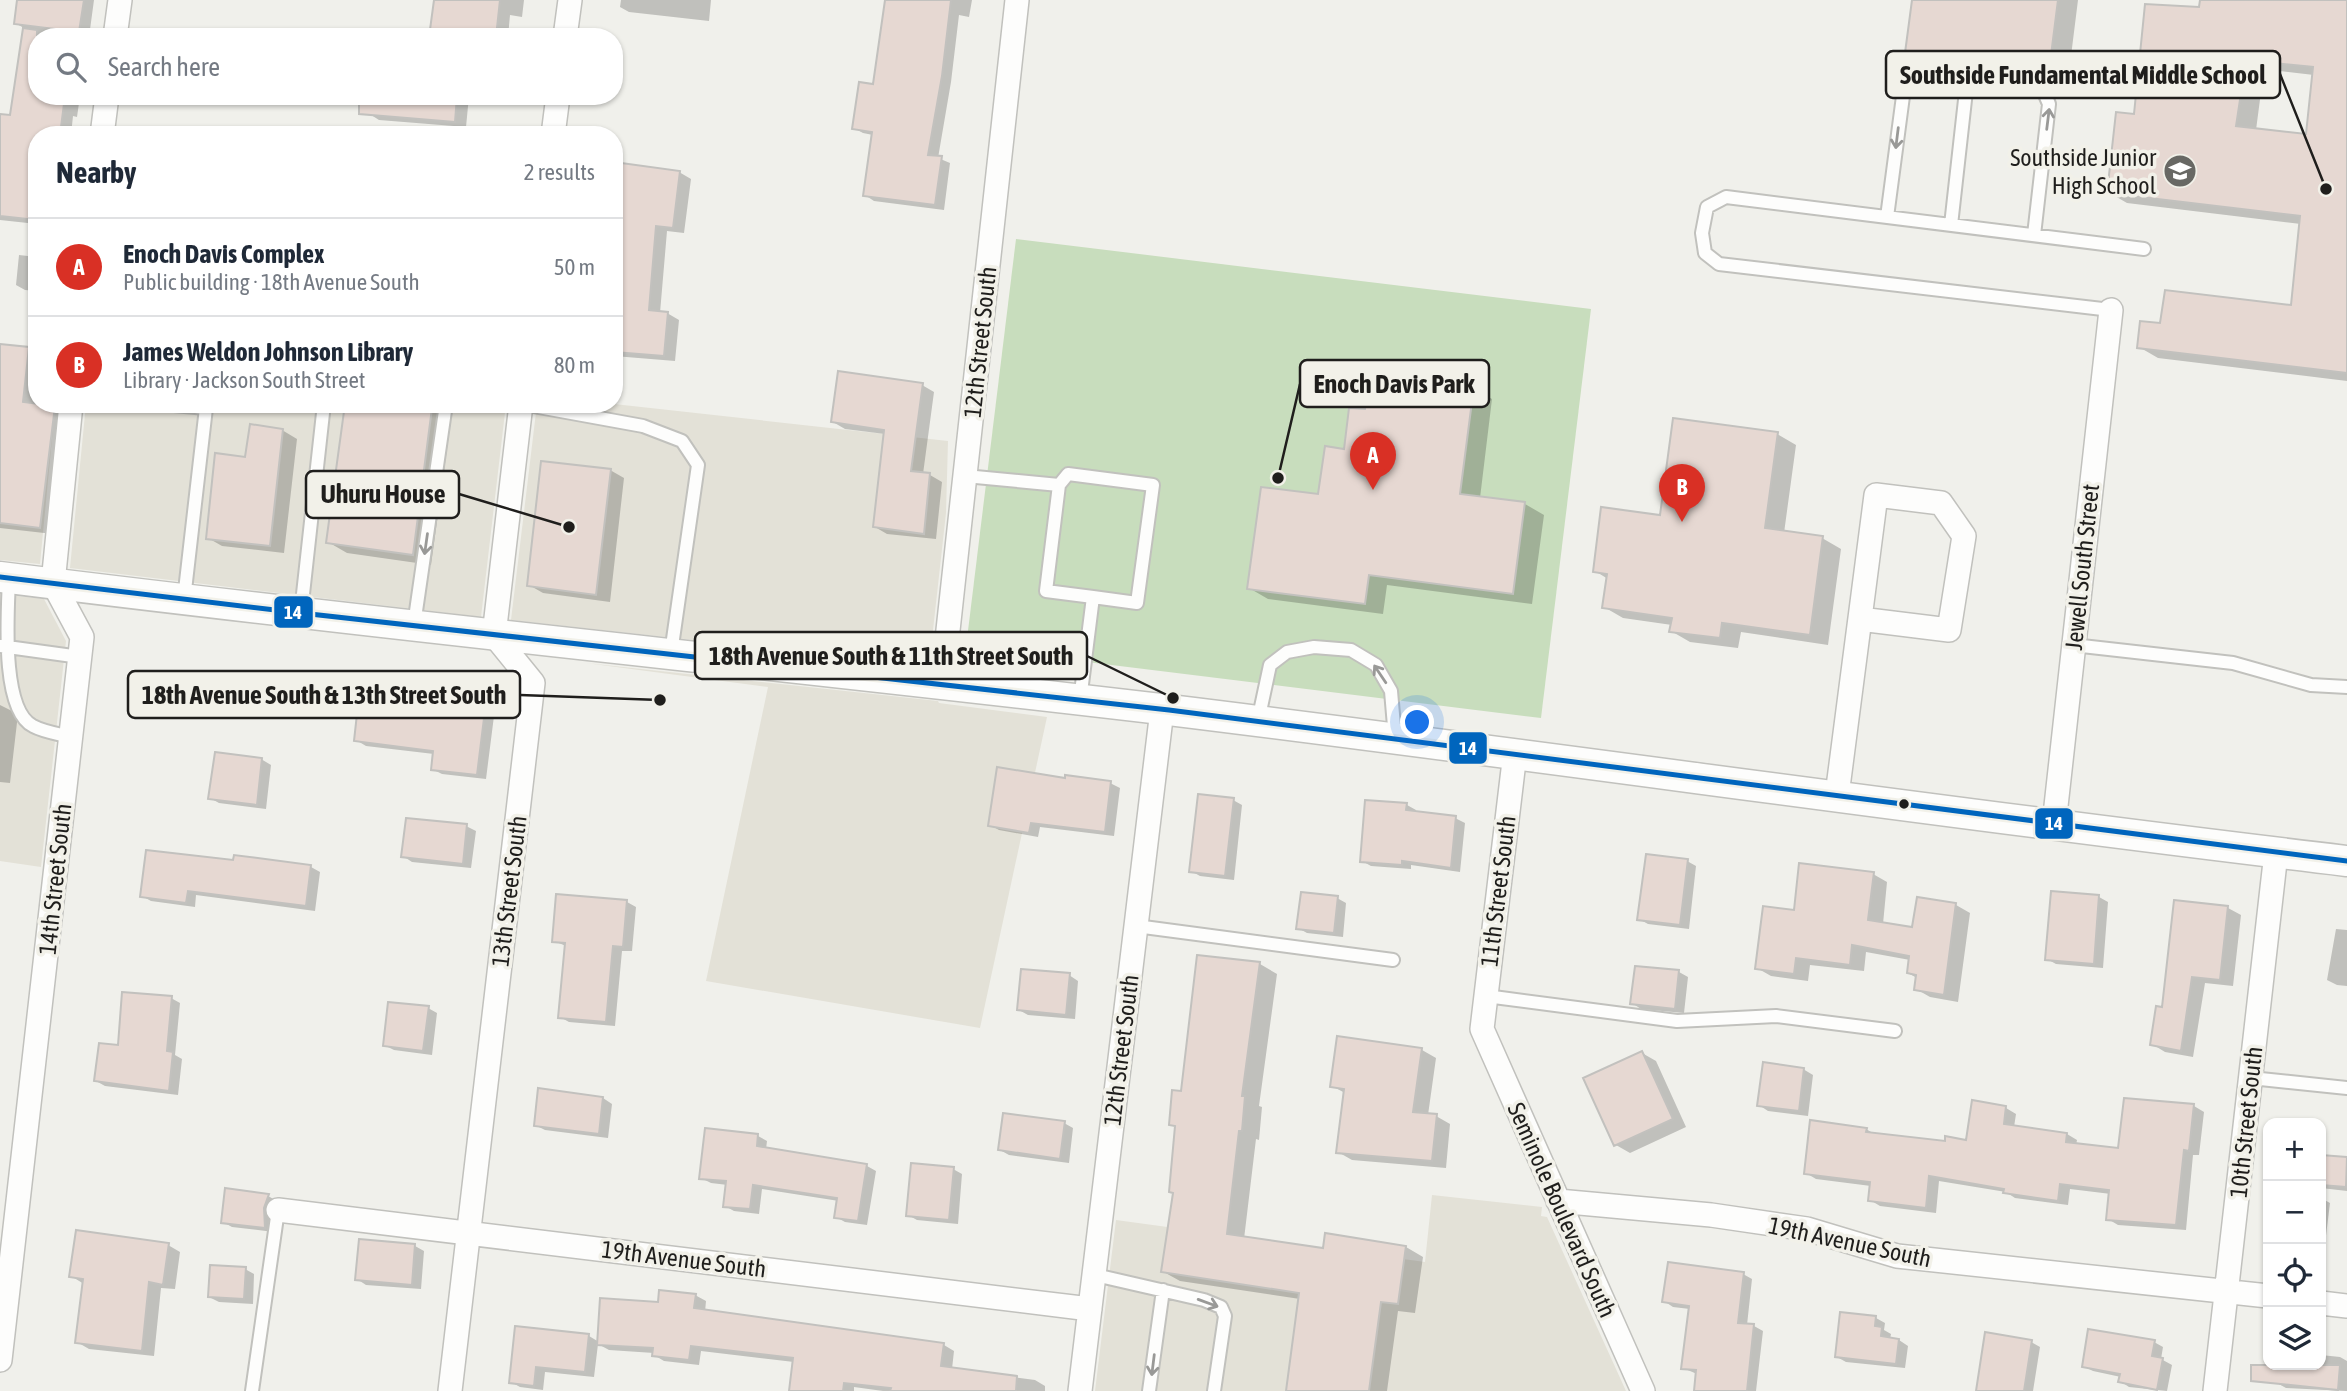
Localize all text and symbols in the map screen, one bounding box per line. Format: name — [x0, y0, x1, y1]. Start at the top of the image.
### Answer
search box — [28, 28, 623, 105]
icon: search — [52, 48, 90, 86]
callout: Southside Fundamental Middle School — [1886, 51, 2280, 98]
text: Search here — [108, 52, 220, 82]
text: Southside Fundamental Middle School — [1900, 60, 2267, 90]
one-way arrow — [2041, 108, 2054, 131]
one-way arrow — [1890, 126, 1903, 148]
place label: Southside Junior High School — [2010, 144, 2157, 199]
school or university icon: Southside Junior High School — [2161, 152, 2199, 190]
text: Nearby — [56, 155, 136, 189]
text: 2 results — [524, 159, 595, 185]
text: Enoch Davis Complex — [123, 239, 324, 269]
text: A — [73, 254, 85, 280]
text: 50 m — [554, 254, 595, 280]
street label: 12th Street South — [959, 265, 1001, 419]
text: Public building · 18th Avenue South — [123, 269, 420, 295]
text: James Weldon Johnson Library — [123, 337, 413, 367]
text: B — [74, 352, 84, 378]
text: 80 m — [554, 352, 595, 378]
callout: Enoch Davis Park — [1300, 360, 1489, 407]
text: Library · Jackson South Street — [123, 367, 366, 393]
text: Enoch Davis Park — [1313, 369, 1475, 399]
pin: A — [1350, 432, 1396, 490]
pin: B — [1659, 464, 1705, 522]
callout: Uhuru House — [306, 471, 459, 518]
text: Uhuru House — [320, 479, 446, 509]
street label: Jewell South Street — [2060, 483, 2104, 651]
one-way arrow — [419, 533, 432, 555]
line badge: 14 — [273, 595, 314, 629]
text: 14 — [284, 601, 302, 623]
callout: 18th Avenue South & 11th Street South — [695, 632, 1087, 679]
text: 18th Avenue South & 11th Street South — [709, 641, 1073, 671]
one-way arrow — [1372, 665, 1387, 684]
callout: 18th Avenue South & 13th Street South — [128, 671, 520, 718]
text: 18th Avenue South & 13th Street South — [142, 680, 506, 710]
your location — [1400, 705, 1434, 739]
line badge: 14 — [1448, 731, 1488, 765]
text: 14 — [1459, 737, 1477, 759]
unlabelled marker — [1897, 797, 1911, 811]
street label: 14th Street South — [34, 802, 76, 956]
line badge: 14 — [2034, 807, 2074, 840]
text: 14 — [2045, 812, 2063, 834]
street label: 13th Street South — [486, 814, 532, 968]
street label: 11th Street South — [1475, 814, 1521, 968]
street label: 12th Street South — [1098, 973, 1144, 1127]
street label: 10th Street South — [2225, 1045, 2267, 1199]
street label: Seminole Boulevard South — [1502, 1098, 1622, 1322]
map controls — [2263, 1118, 2326, 1370]
button: + — [2263, 1118, 2326, 1181]
button: − — [2263, 1181, 2326, 1244]
street label: 19th Avenue South — [1766, 1212, 1934, 1272]
street label: 19th Avenue South — [600, 1236, 768, 1282]
button: locate — [2263, 1244, 2326, 1307]
one-way arrow — [1197, 1298, 1219, 1310]
button: layers — [2263, 1307, 2326, 1370]
one-way arrow — [1146, 1353, 1159, 1376]

